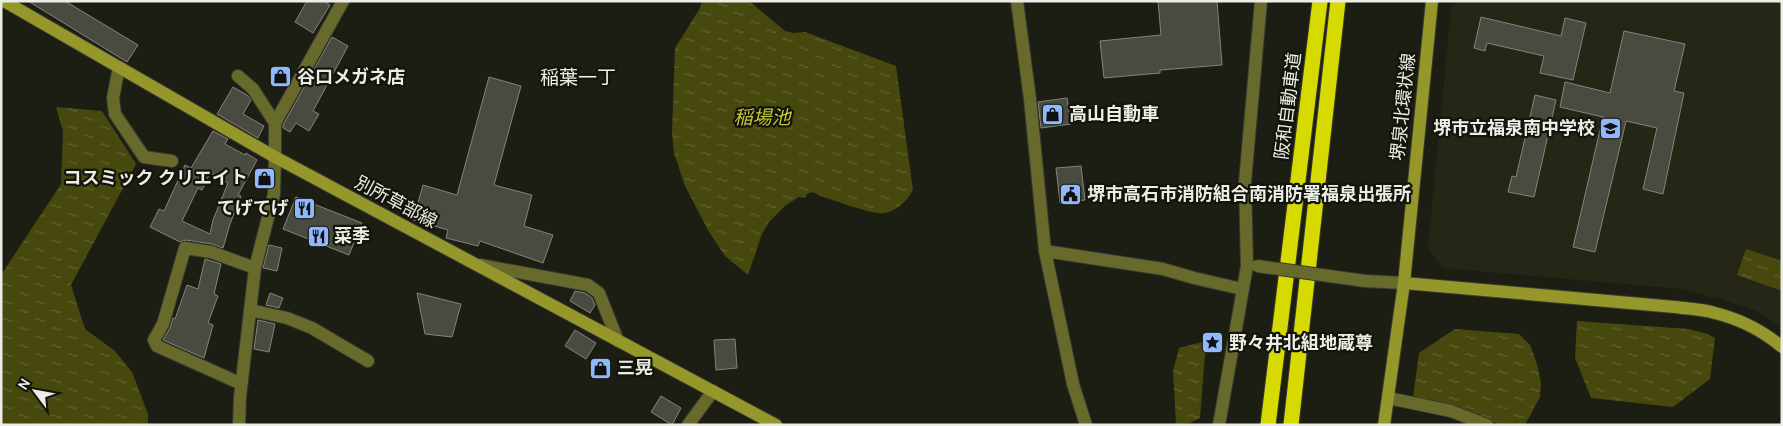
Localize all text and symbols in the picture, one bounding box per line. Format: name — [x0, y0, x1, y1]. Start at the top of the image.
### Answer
street label: 阪和自動車道 — [1271, 51, 1307, 161]
street label: 堺泉北環状線 — [1387, 52, 1422, 162]
shop icon: 谷口メガネ店 — [269, 65, 293, 89]
place label: 谷口メガネ店 — [297, 67, 405, 90]
district label: 稲葉一丁 — [540, 67, 616, 91]
shop icon: 高山自動車 — [1041, 102, 1065, 126]
place label: 高山自動車 — [1069, 104, 1159, 127]
water label: 稲場池 — [733, 107, 792, 131]
school or university icon: 堺市立福泉南中学校 — [1599, 116, 1623, 140]
place label: 堺市立福泉南中学校 — [1433, 118, 1595, 141]
shop icon: コスミック クリエイト — [252, 166, 276, 190]
place label: コスミック クリエイト — [64, 168, 248, 191]
street label: 別所草部線 — [350, 172, 440, 235]
public building icon: 堺市高石市消防組合南消防署福泉出張所 — [1059, 182, 1083, 206]
place label: 堺市高石市消防組合南消防署福泉出張所 — [1087, 184, 1411, 207]
restaurant icon: てげてげ — [293, 196, 317, 220]
place label: てげてげ — [217, 198, 289, 221]
restaurant icon: 菜季 — [306, 224, 330, 248]
place label: 菜季 — [334, 226, 370, 249]
place icon: 野々井北組地蔵尊 — [1201, 331, 1225, 355]
place label: 野々井北組地蔵尊 — [1229, 333, 1373, 356]
shop icon: 三晃 — [589, 356, 613, 380]
place label: 三晃 — [617, 358, 653, 381]
north arrow — [10, 366, 60, 416]
text: N — [15, 376, 35, 394]

